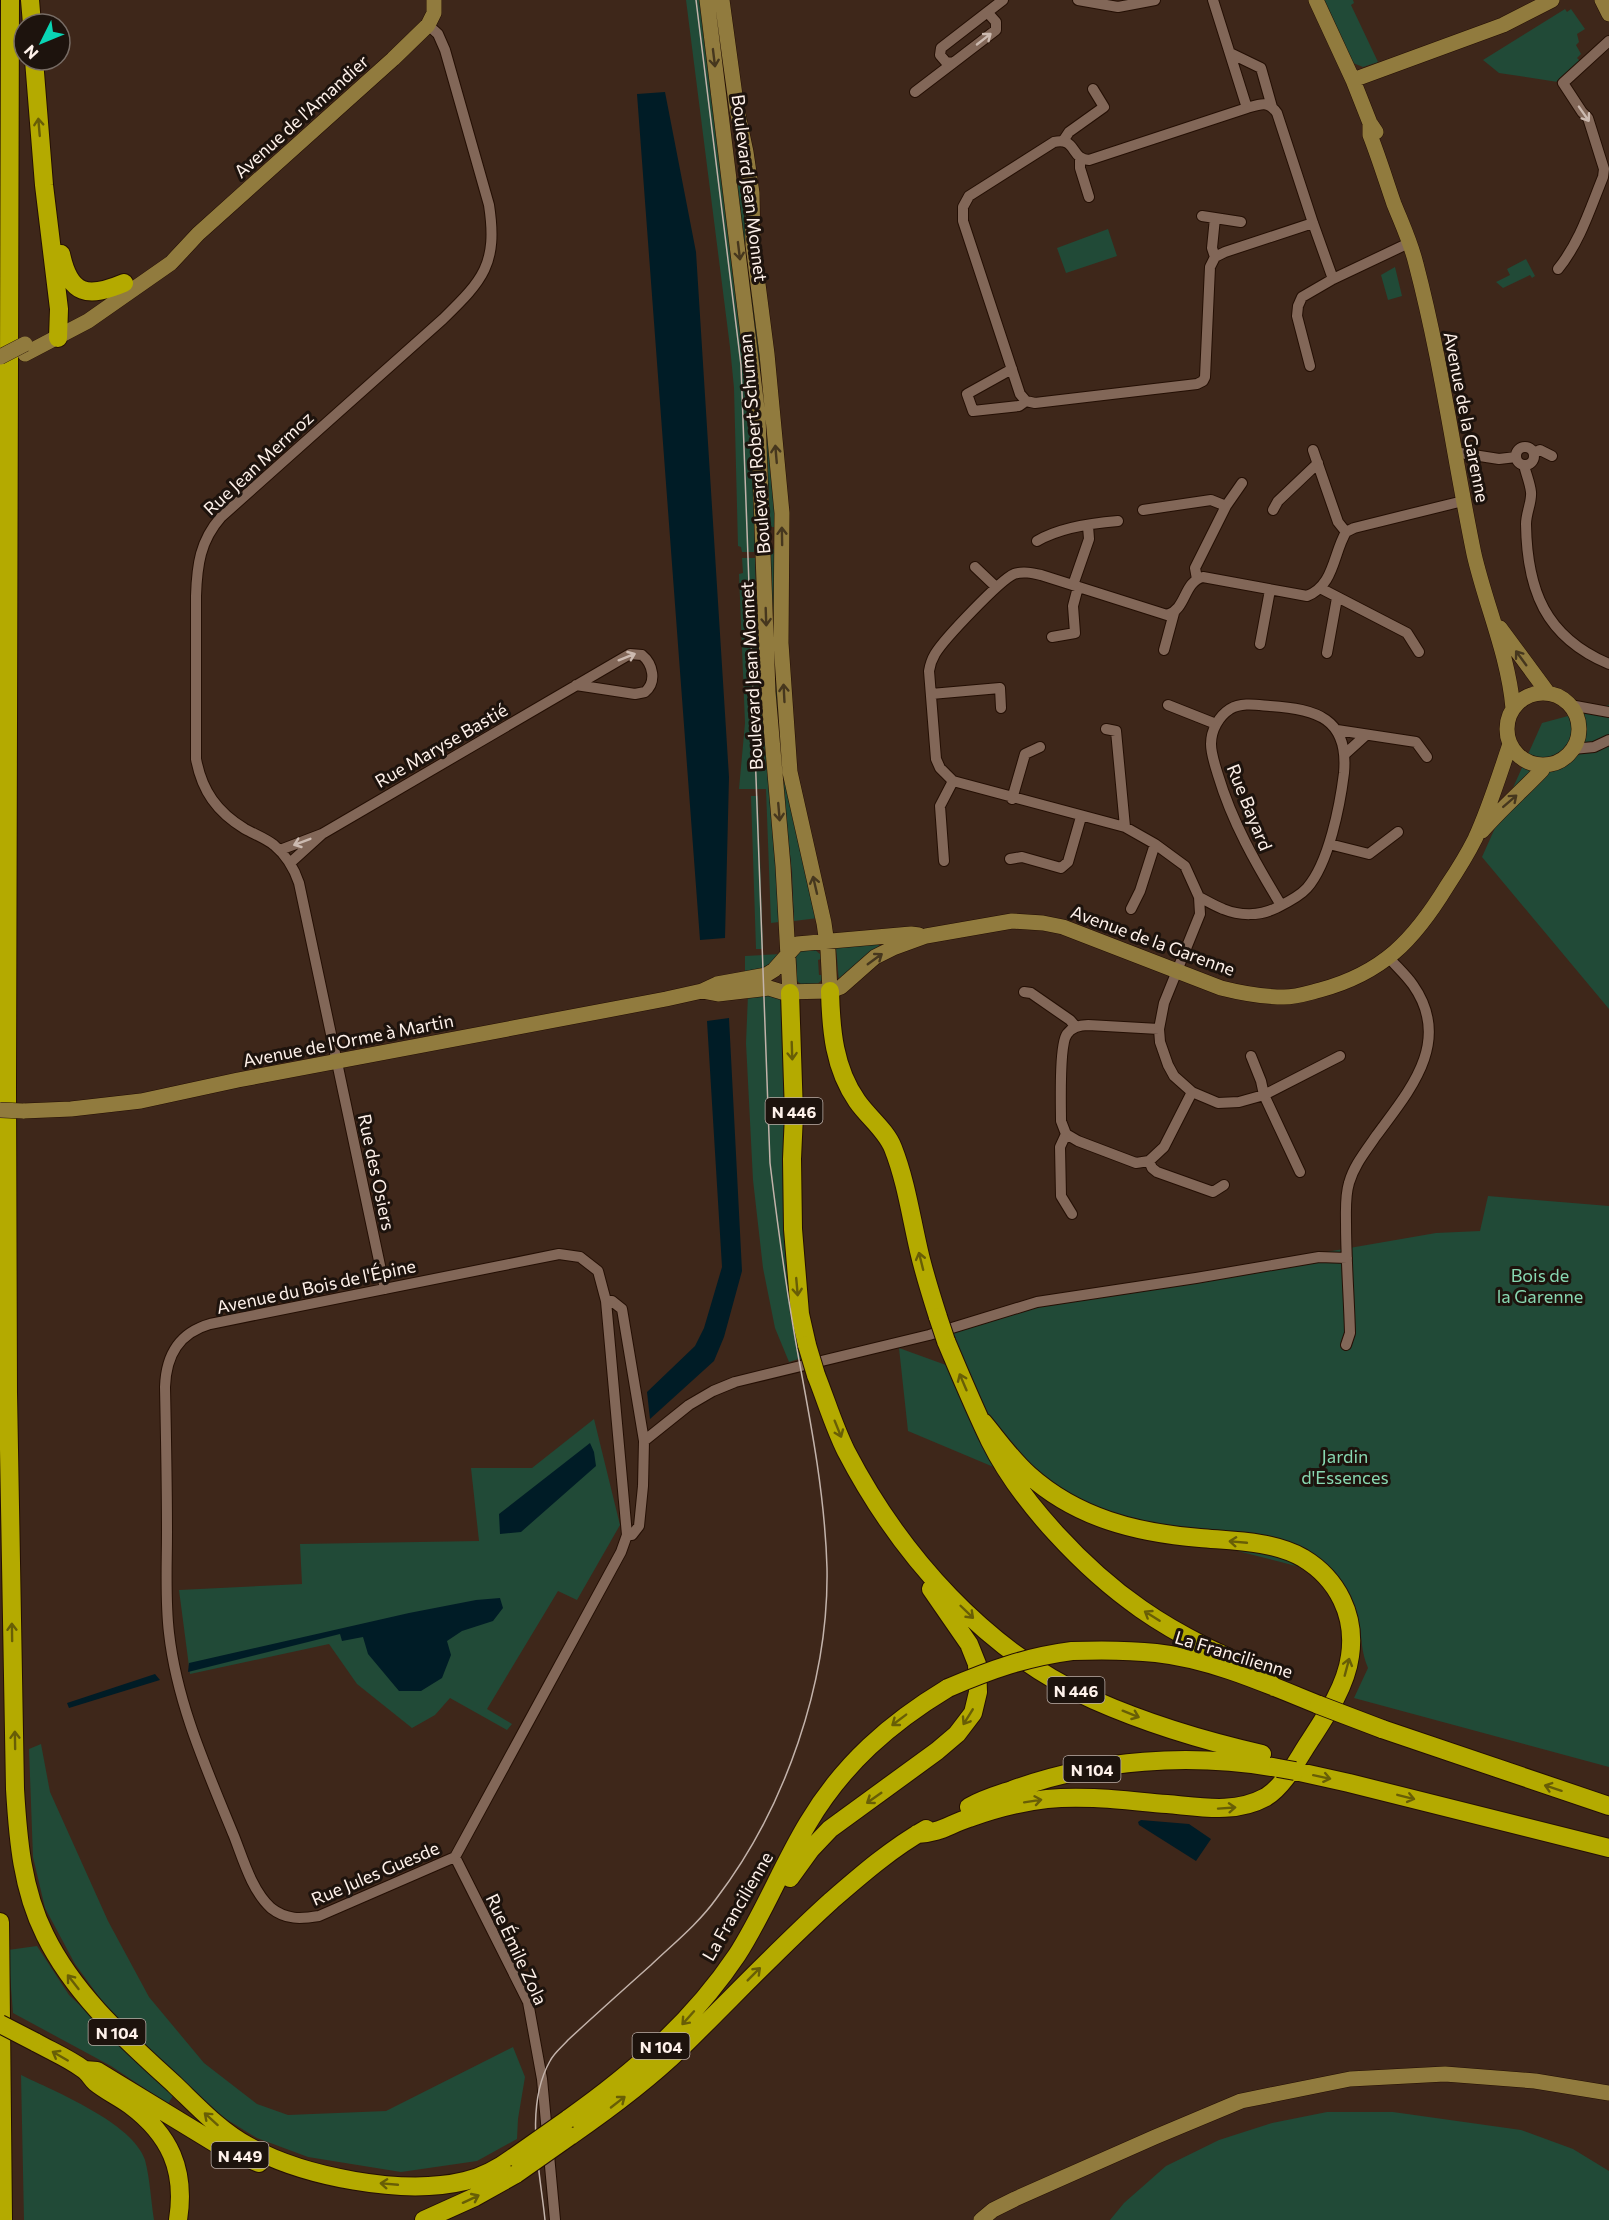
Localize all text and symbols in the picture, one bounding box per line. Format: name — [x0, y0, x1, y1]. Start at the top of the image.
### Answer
north arrow — [12, 12, 72, 72]
one-way arrow — [976, 33, 992, 46]
text: N — [20, 42, 42, 63]
one-way arrow — [709, 48, 720, 67]
street label: Avenue de l'Amandier — [229, 50, 373, 182]
street label: Boulevard Jean Monnet — [728, 93, 772, 283]
one-way arrow — [1578, 106, 1590, 122]
one-way arrow — [33, 117, 44, 137]
one-way arrow — [733, 241, 744, 261]
street label: Avenue de la Garenne — [1440, 330, 1494, 504]
street label: Boulevard Robert Schuman — [733, 333, 775, 555]
street label: Rue Jean Mermoz — [199, 406, 318, 520]
one-way arrow — [770, 445, 781, 465]
one-way arrow — [777, 526, 788, 546]
street label: Boulevard Jean Monnet — [735, 581, 767, 771]
one-way arrow — [760, 607, 771, 627]
one-way arrow — [1515, 650, 1527, 666]
one-way arrow — [617, 651, 635, 662]
one-way arrow — [778, 683, 789, 703]
street label: Rue Maryse Bastié — [371, 698, 511, 792]
street label: Rue Bayard — [1223, 760, 1277, 854]
one-way arrow — [1502, 794, 1517, 808]
one-way arrow — [774, 801, 785, 821]
one-way arrow — [293, 837, 311, 848]
one-way arrow — [809, 875, 820, 895]
street label: Avenue de la Garenne — [1068, 900, 1238, 980]
one-way arrow — [867, 953, 883, 965]
street label: Avenue de l'Orme à Martin — [241, 1009, 455, 1071]
one-way arrow — [786, 1041, 797, 1061]
road number: N 446 — [766, 1098, 822, 1124]
street label: Rue des Osiers — [354, 1112, 400, 1232]
one-way arrow — [915, 1252, 927, 1271]
street label: Avenue du Bois de l'Épine — [214, 1254, 418, 1318]
park label: Bois de la Garenne — [1497, 1264, 1583, 1307]
one-way arrow — [792, 1277, 803, 1297]
one-way arrow — [957, 1373, 968, 1392]
one-way arrow — [833, 1419, 844, 1438]
park label: Jardin d'Essences — [1301, 1445, 1389, 1488]
one-way arrow — [1229, 1536, 1249, 1547]
one-way arrow — [959, 1605, 974, 1620]
one-way arrow — [1144, 1609, 1161, 1621]
one-way arrow — [6, 1623, 18, 1643]
street label: La Francilienne — [1172, 1626, 1296, 1682]
one-way arrow — [1342, 1658, 1353, 1677]
road number: N 446 — [1048, 1677, 1104, 1703]
one-way arrow — [962, 1708, 974, 1725]
one-way arrow — [1121, 1710, 1140, 1721]
one-way arrow — [891, 1714, 907, 1726]
one-way arrow — [9, 1730, 20, 1750]
road number: N 104 — [1064, 1756, 1120, 1782]
one-way arrow — [1312, 1772, 1331, 1783]
one-way arrow — [1544, 1781, 1563, 1792]
one-way arrow — [1396, 1791, 1415, 1803]
one-way arrow — [866, 1792, 882, 1804]
one-way arrow — [1022, 1795, 1042, 1806]
one-way arrow — [1217, 1802, 1237, 1813]
street label: Rue Jules Guesde — [308, 1836, 442, 1910]
street label: La Francilienne — [697, 1848, 777, 1964]
street label: Rue Émile Zola — [482, 1890, 552, 2008]
one-way arrow — [746, 1967, 761, 1981]
one-way arrow — [67, 1974, 80, 1990]
one-way arrow — [681, 2010, 695, 2025]
road number: N 104 — [88, 2019, 146, 2045]
road number: N 104 — [632, 2033, 690, 2059]
one-way arrow — [52, 2050, 69, 2062]
one-way arrow — [609, 2096, 625, 2109]
one-way arrow — [204, 2112, 219, 2126]
road number: N 449 — [212, 2142, 268, 2168]
one-way arrow — [379, 2178, 399, 2189]
one-way arrow — [462, 2192, 480, 2204]

